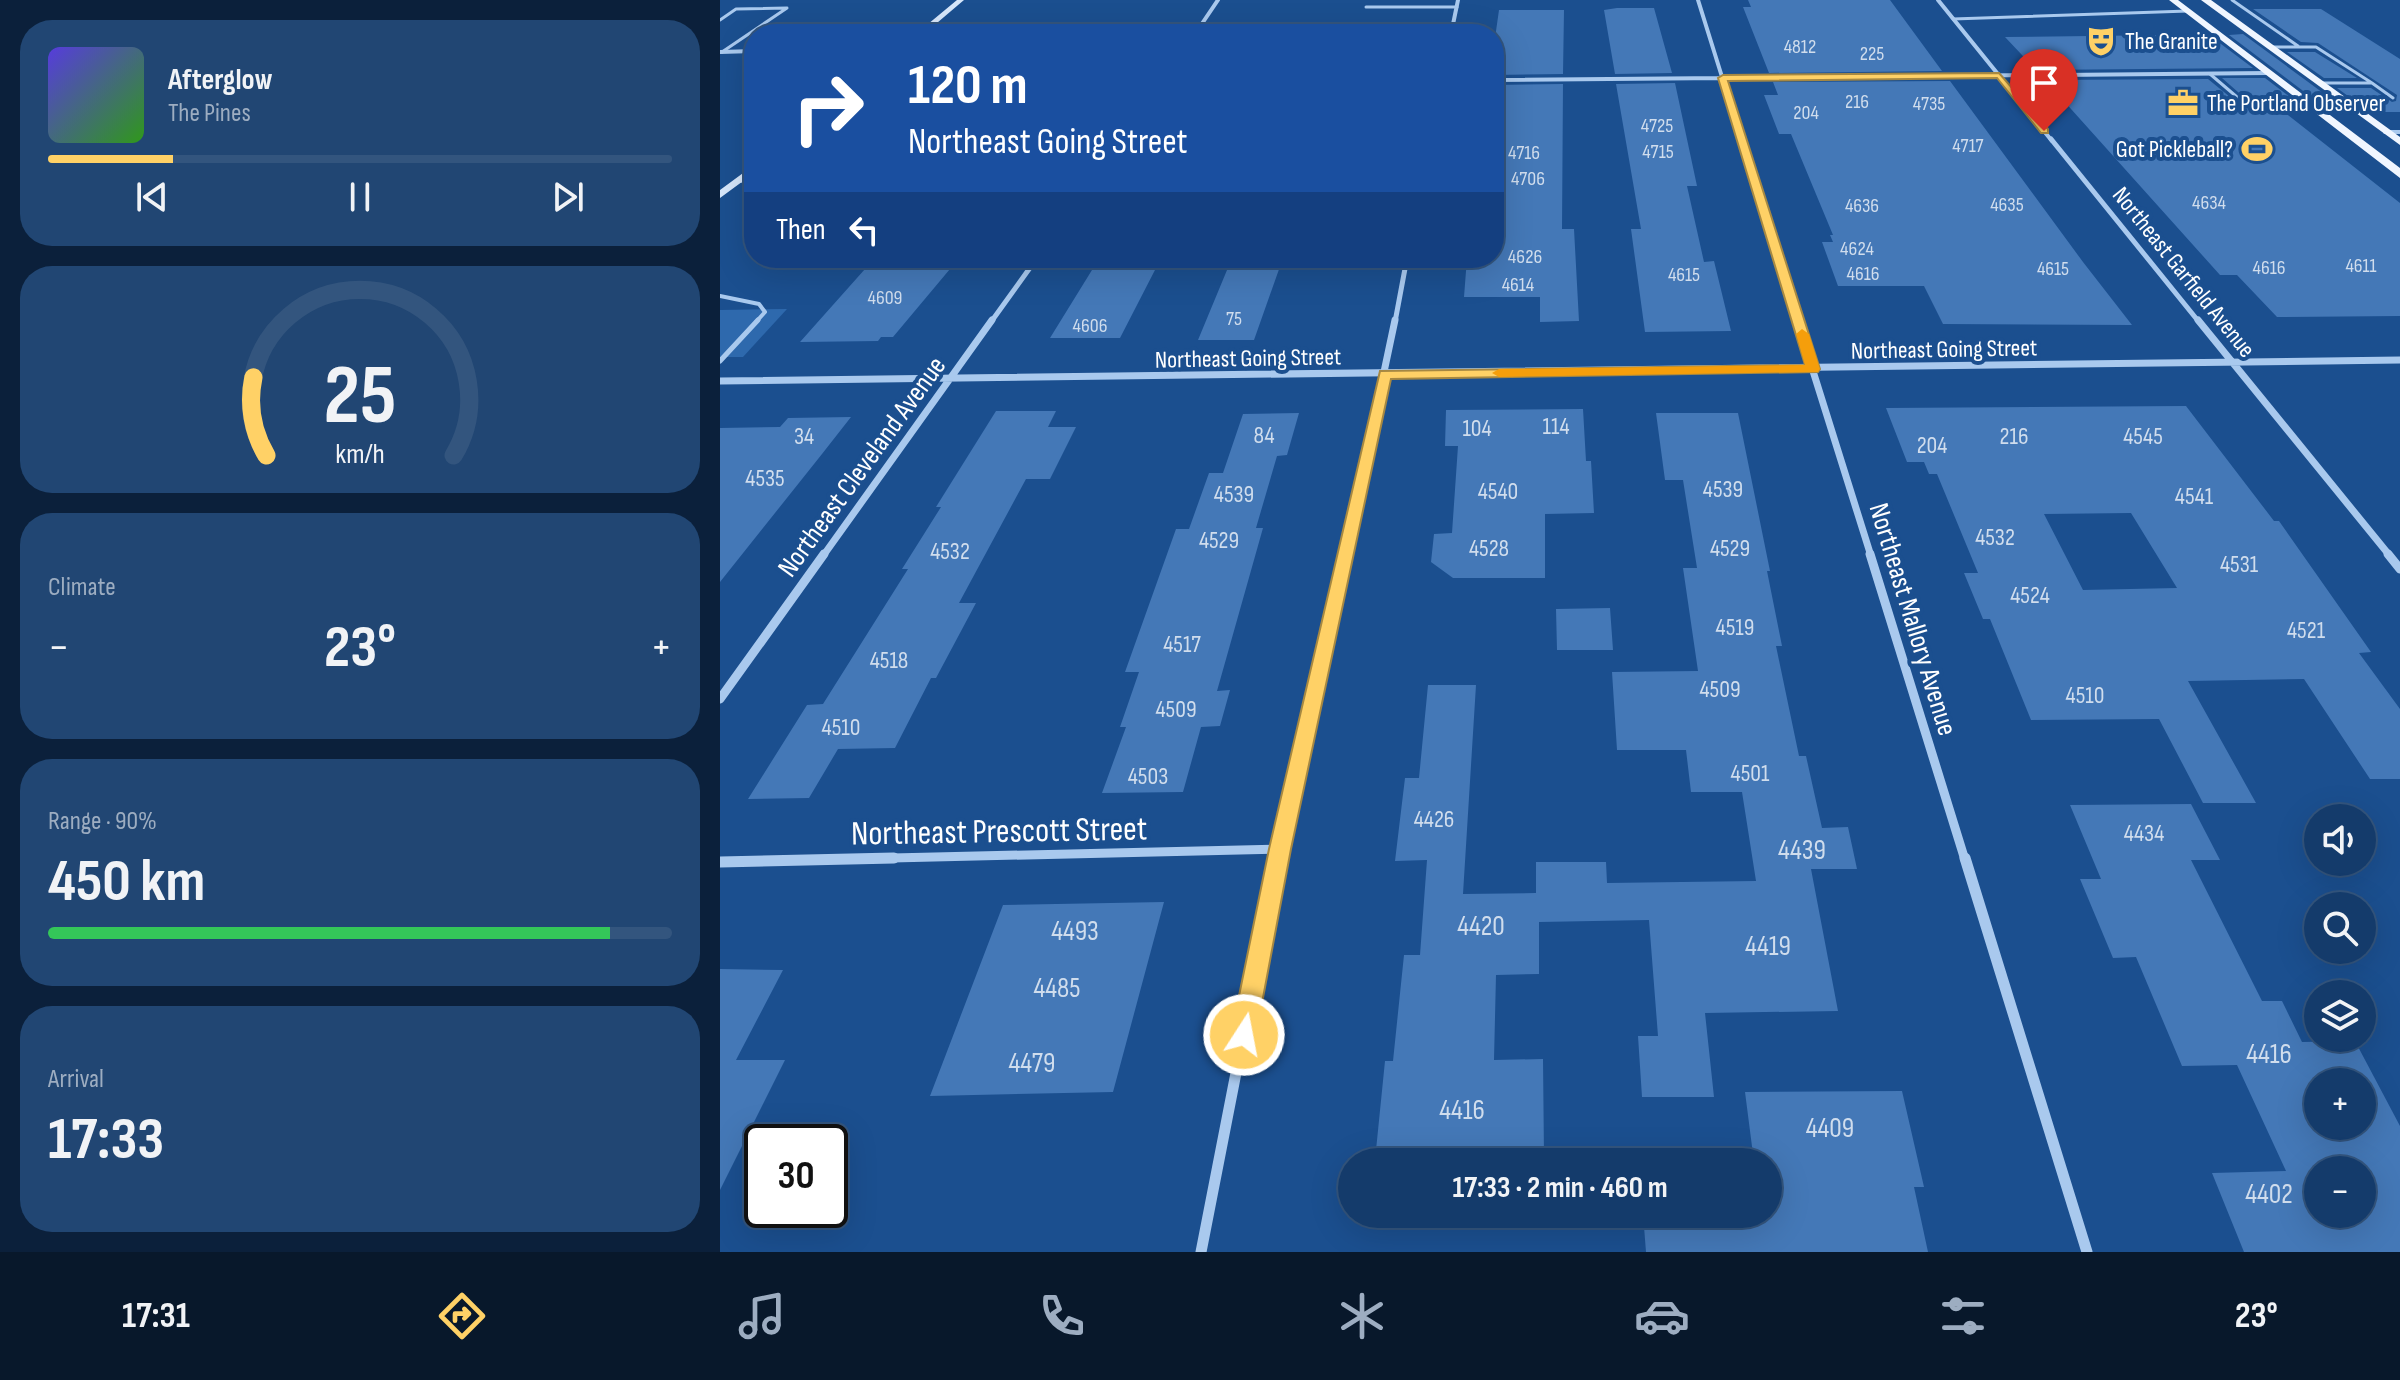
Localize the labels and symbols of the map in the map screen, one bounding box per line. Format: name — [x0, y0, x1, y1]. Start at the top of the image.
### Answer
theatre icon: The Granite — [2084, 24, 2118, 58]
place label: The Granite — [2125, 27, 2218, 56]
house number: 4812 — [1784, 35, 1816, 59]
house number: 225 — [1860, 42, 1884, 66]
pin — [2010, 49, 2078, 131]
office icon: The Portland Observer — [2166, 86, 2200, 120]
place label: The Portland Observer — [2207, 89, 2386, 118]
house number: 216 — [1845, 90, 1869, 114]
house number: 4735 — [1913, 92, 1945, 116]
house number: 204 — [1793, 101, 1819, 125]
house number: 4725 — [1641, 114, 1673, 138]
sports icon: Got Pickleball? — [2240, 132, 2274, 166]
house number: 4717 — [1952, 134, 1984, 158]
place label: Got Pickleball? — [2116, 135, 2233, 164]
house number: 4715 — [1642, 140, 1674, 164]
house number: 4716 — [1508, 141, 1540, 165]
house number: 4706 — [1511, 167, 1545, 191]
street label: Northeast Garfield Avenue — [2106, 181, 2261, 363]
house number: 4634 — [2192, 191, 2226, 215]
house number: 4635 — [1990, 193, 2024, 217]
house number: 4636 — [1845, 194, 1879, 218]
house number: 4624 — [1840, 237, 1874, 261]
house number: 4626 — [1508, 245, 1542, 269]
house number: 4611 — [2345, 254, 2377, 278]
house number: 4616 — [2253, 256, 2285, 280]
house number: 4615 — [2037, 257, 2069, 281]
house number: 4616 — [1847, 262, 1879, 286]
house number: 4615 — [1668, 263, 1700, 287]
house number: 4614 — [1502, 273, 1534, 297]
house number: 4609 — [868, 286, 902, 310]
house number: 75 — [1226, 307, 1242, 331]
house number: 4606 — [1073, 314, 1107, 338]
street label: Northeast Going Street — [1851, 333, 2037, 366]
street label: Northeast Going Street — [1155, 342, 1341, 375]
street label: Northeast Cleveland Avenue — [771, 350, 953, 583]
house number: 114 — [1543, 412, 1569, 441]
house number: 104 — [1462, 414, 1492, 443]
house number: 84 — [1253, 421, 1275, 450]
house number: 34 — [794, 422, 814, 451]
house number: 216 — [2000, 422, 2028, 451]
house number: 4545 — [2123, 422, 2163, 451]
house number: 204 — [1917, 431, 1947, 460]
house number: 4535 — [745, 464, 785, 493]
house number: 4539 — [1703, 475, 1743, 504]
house number: 4540 — [1478, 477, 1518, 506]
house number: 4539 — [1214, 480, 1254, 509]
house number: 4541 — [2175, 482, 2214, 511]
street label: Northeast Mallory Avenue — [1862, 499, 1964, 740]
house number: 4532 — [1975, 523, 2015, 552]
house number: 4529 — [1199, 526, 1239, 555]
house number: 4528 — [1469, 534, 1509, 563]
house number: 4529 — [1710, 534, 1750, 563]
house number: 4532 — [930, 537, 970, 566]
house number: 4531 — [2220, 550, 2259, 579]
house number: 4524 — [2010, 581, 2050, 610]
house number: 4519 — [1716, 613, 1754, 642]
house number: 4521 — [2287, 616, 2326, 645]
house number: 4517 — [1163, 630, 1201, 659]
house number: 4518 — [870, 646, 908, 675]
house number: 4509 — [1699, 675, 1741, 704]
house number: 4510 — [2066, 681, 2104, 710]
house number: 4509 — [1155, 695, 1197, 724]
house number: 4510 — [822, 713, 860, 742]
house number: 4501 — [1731, 759, 1770, 788]
house number: 4503 — [1128, 762, 1168, 791]
house number: 4426 — [1414, 805, 1454, 834]
street label: Northeast Prescott Street — [851, 808, 1147, 855]
house number: 4434 — [2124, 819, 2164, 848]
house number: 4439 — [1778, 834, 1826, 867]
house number: 4420 — [1457, 910, 1505, 943]
house number: 4493 — [1051, 915, 1099, 948]
house number: 4419 — [1745, 930, 1791, 963]
house number: 4485 — [1033, 972, 1081, 1005]
position arrow — [1202, 993, 1286, 1077]
house number: 4416 — [2246, 1038, 2292, 1071]
house number: 4479 — [1009, 1047, 1055, 1080]
house number: 4416 — [1439, 1094, 1485, 1127]
house number: 4409 — [1806, 1112, 1854, 1145]
speed limit sign: 30 — [744, 1124, 848, 1228]
house number: 4402 — [2245, 1178, 2293, 1211]

